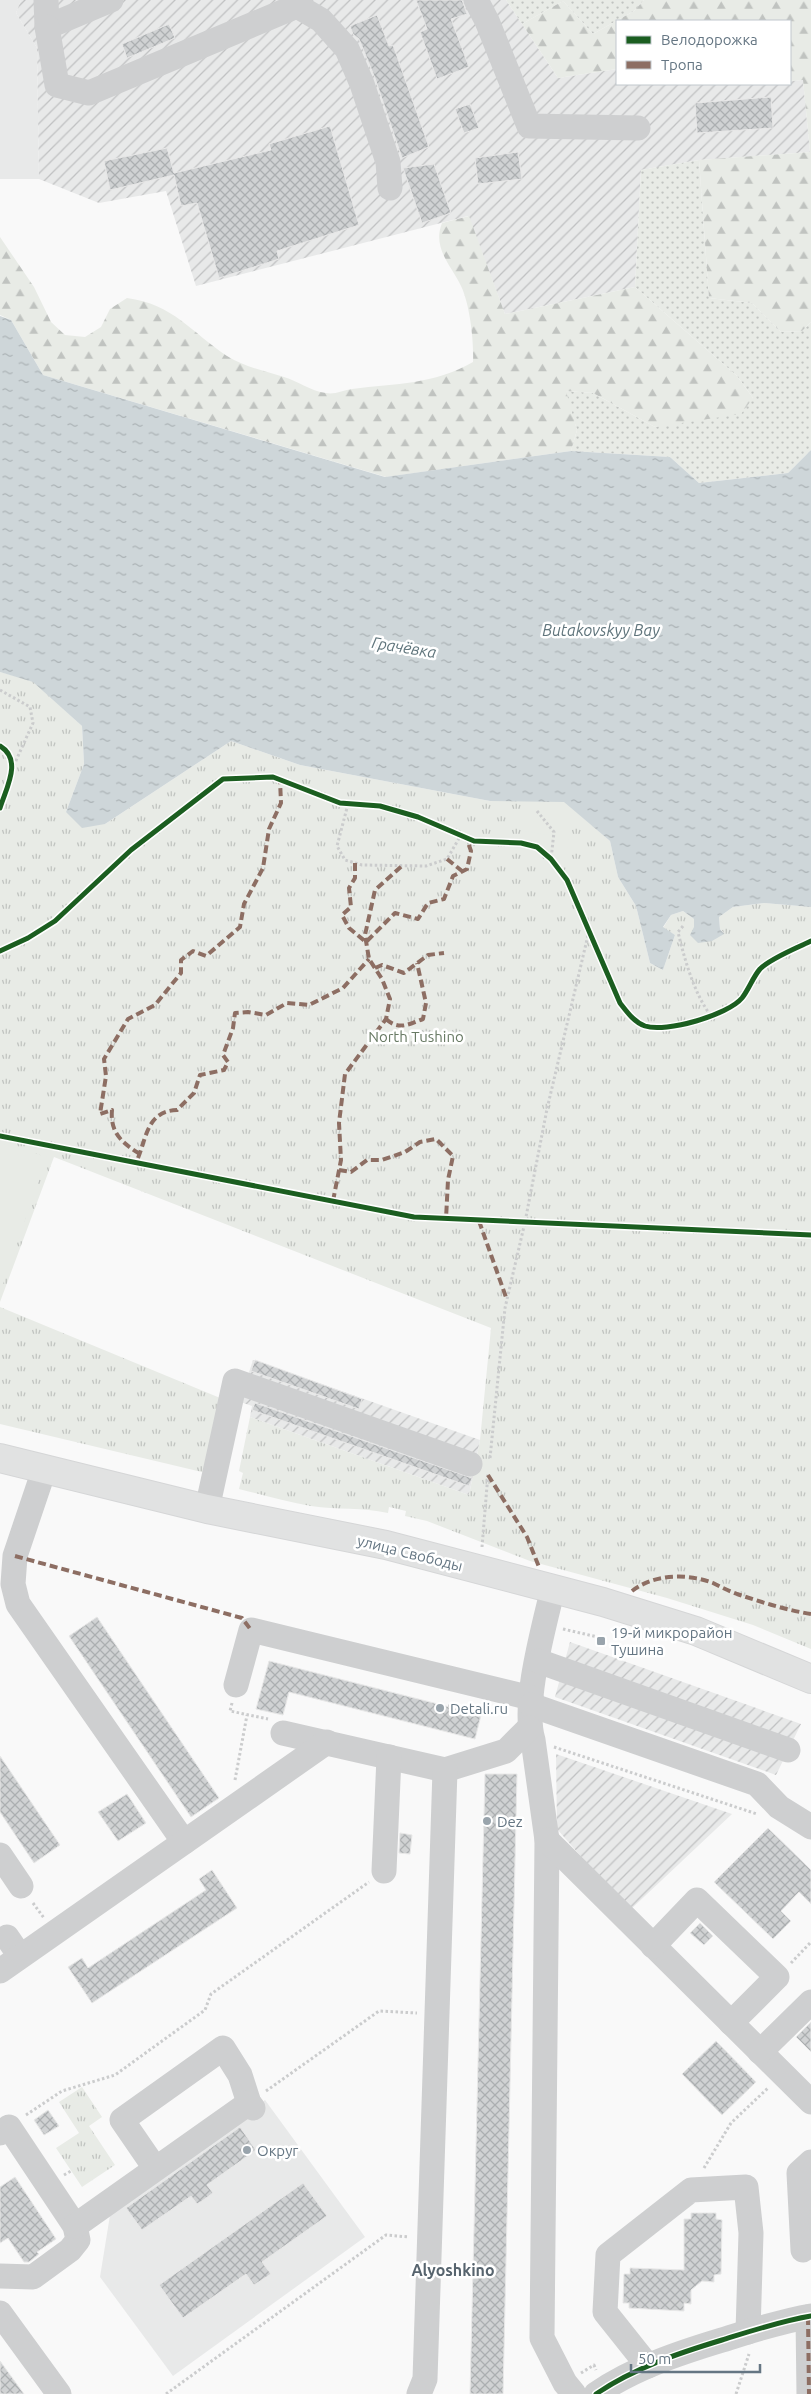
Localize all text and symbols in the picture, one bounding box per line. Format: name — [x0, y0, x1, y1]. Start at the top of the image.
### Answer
legend — [616, 20, 791, 85]
text: Велодорожка — [661, 31, 758, 48]
text: Тропа — [661, 56, 703, 73]
water label: Butakovskyy Bay — [542, 621, 660, 639]
water label: Грачёвка — [370, 633, 438, 661]
park label: North Tushino — [368, 1028, 464, 1045]
street label: улица Свободы — [355, 1532, 465, 1574]
place label: 19-й микрорайон Тушина — [611, 1624, 733, 1658]
marker: 19-й микрорайон Тушина — [595, 1635, 607, 1647]
place label: Detali.ru — [450, 1700, 508, 1717]
marker: Detali.ru — [434, 1702, 446, 1714]
place label: Dez — [497, 1813, 523, 1830]
marker: Dez — [481, 1815, 493, 1827]
place label: Округ — [257, 2142, 298, 2159]
marker: Округ — [241, 2144, 253, 2156]
district label: Alyoshkino — [411, 2261, 495, 2279]
scale bar — [631, 2342, 760, 2374]
text: 50 m — [638, 2350, 671, 2367]

